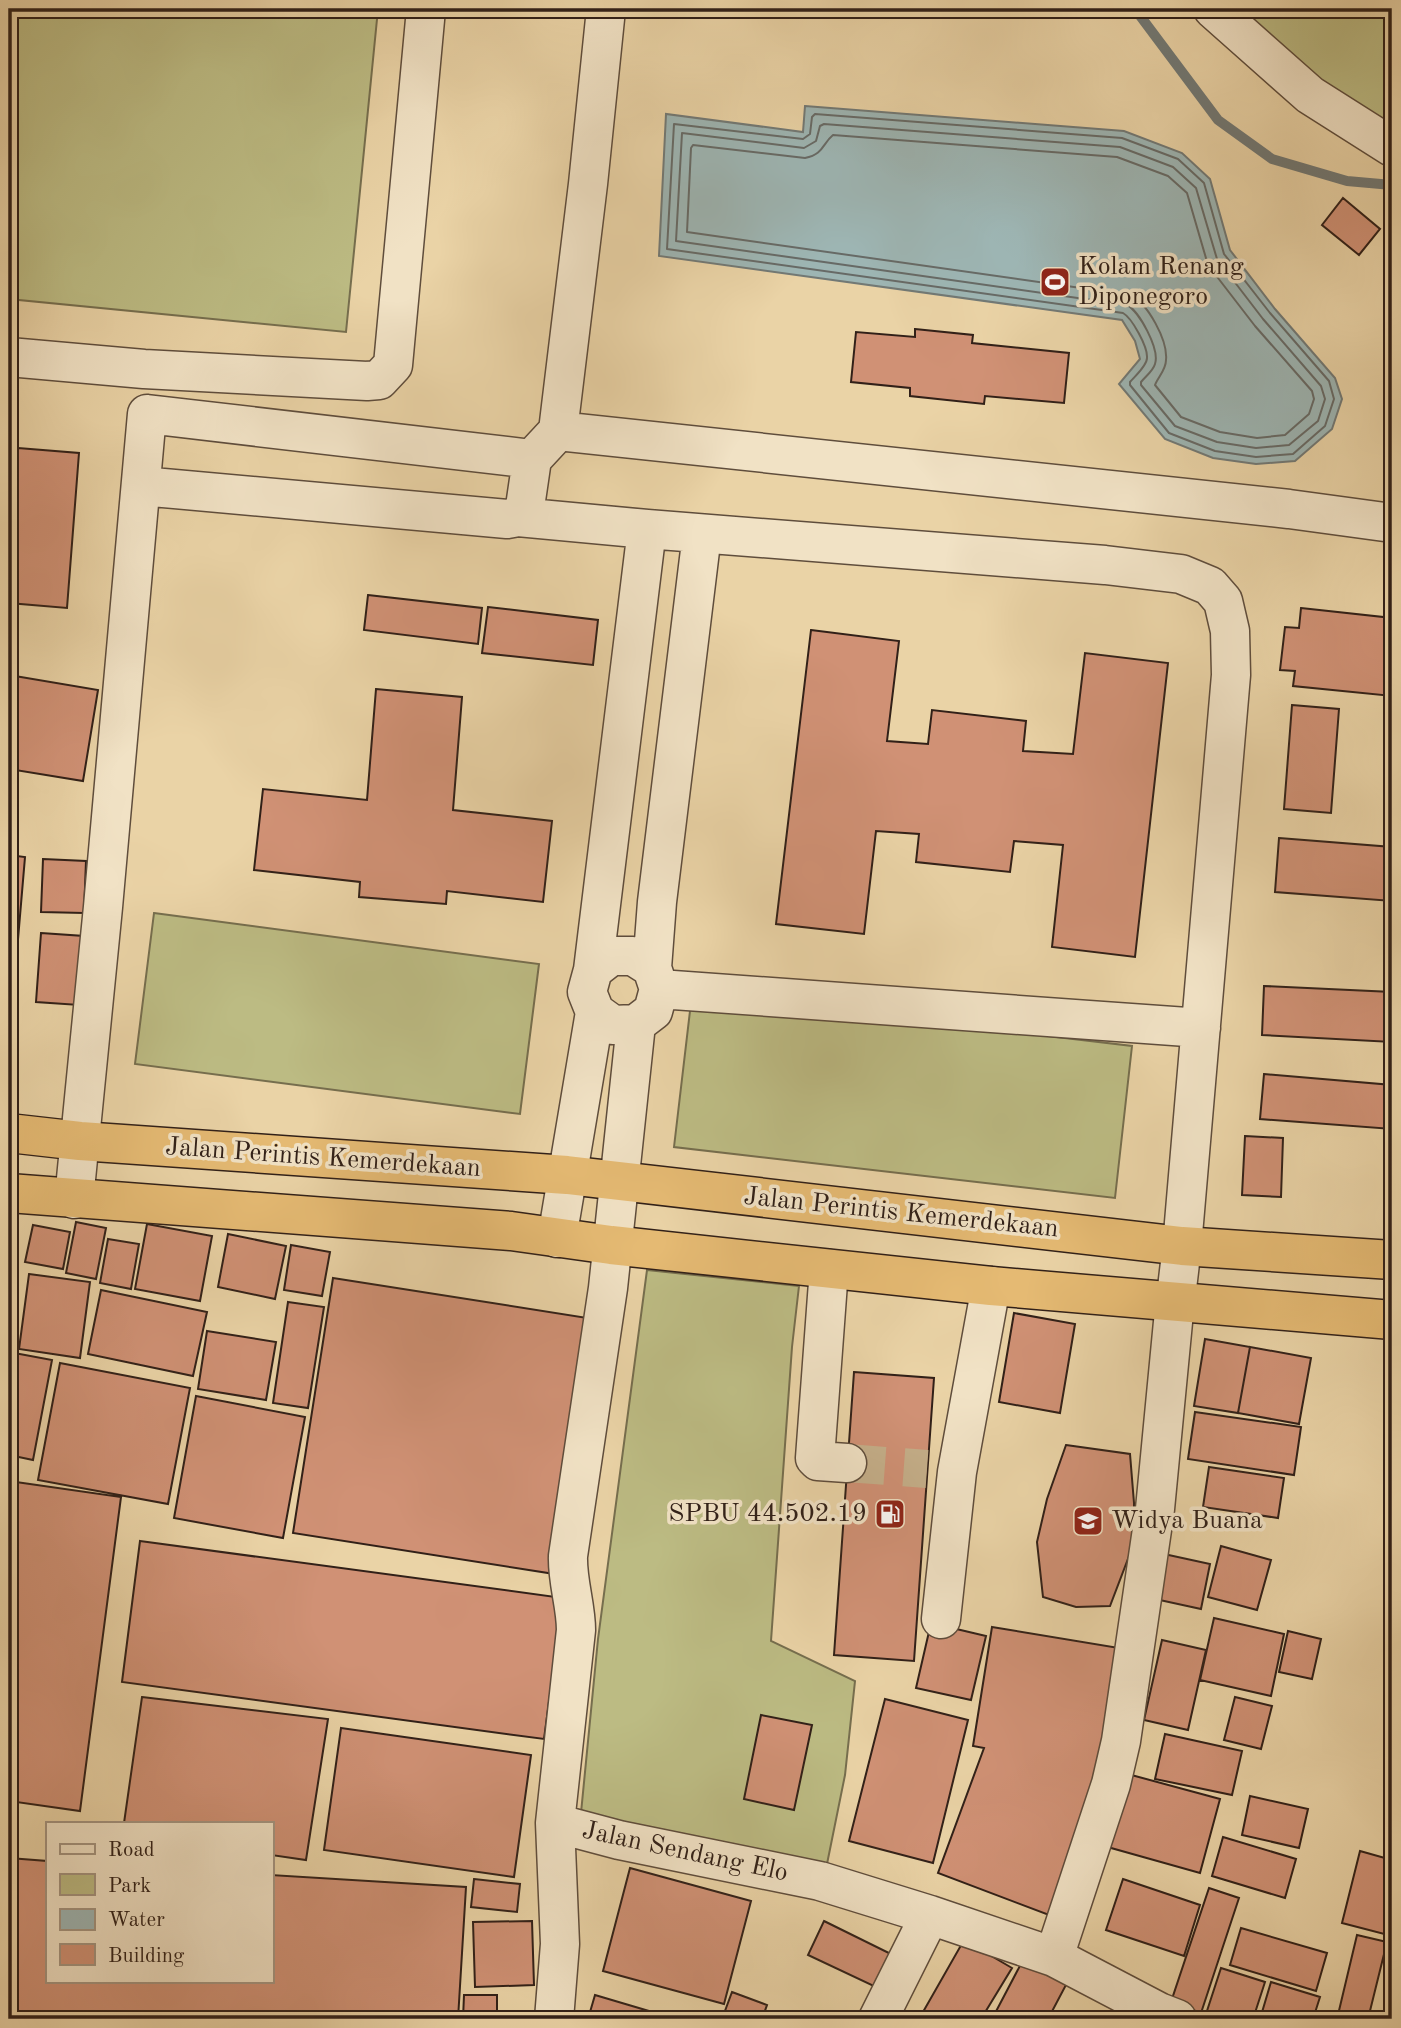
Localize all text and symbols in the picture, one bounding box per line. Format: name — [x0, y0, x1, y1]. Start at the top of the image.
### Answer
place label: Kolam Renang Diponegoro — [1078, 254, 1244, 310]
sports icon: Kolam Renang Diponegoro — [1038, 265, 1072, 299]
street label: Jalan Perintis Kemerdekaan — [164, 1134, 482, 1182]
street label: Jalan Perintis Kemerdekaan — [742, 1184, 1060, 1242]
fuel station icon: SPBU 44.502.19 — [873, 1497, 907, 1531]
place label: SPBU 44.502.19 — [668, 1501, 867, 1527]
school or university icon: Widya Buana — [1071, 1504, 1105, 1538]
place label: Widya Buana — [1111, 1508, 1263, 1534]
street label: Jalan Sendang Elo — [580, 1817, 790, 1887]
legend — [46, 1822, 273, 1982]
text: Road — [108, 1840, 155, 1861]
text: Park — [108, 1876, 151, 1897]
text: Water — [108, 1910, 165, 1931]
text: Building — [108, 1946, 185, 1967]

